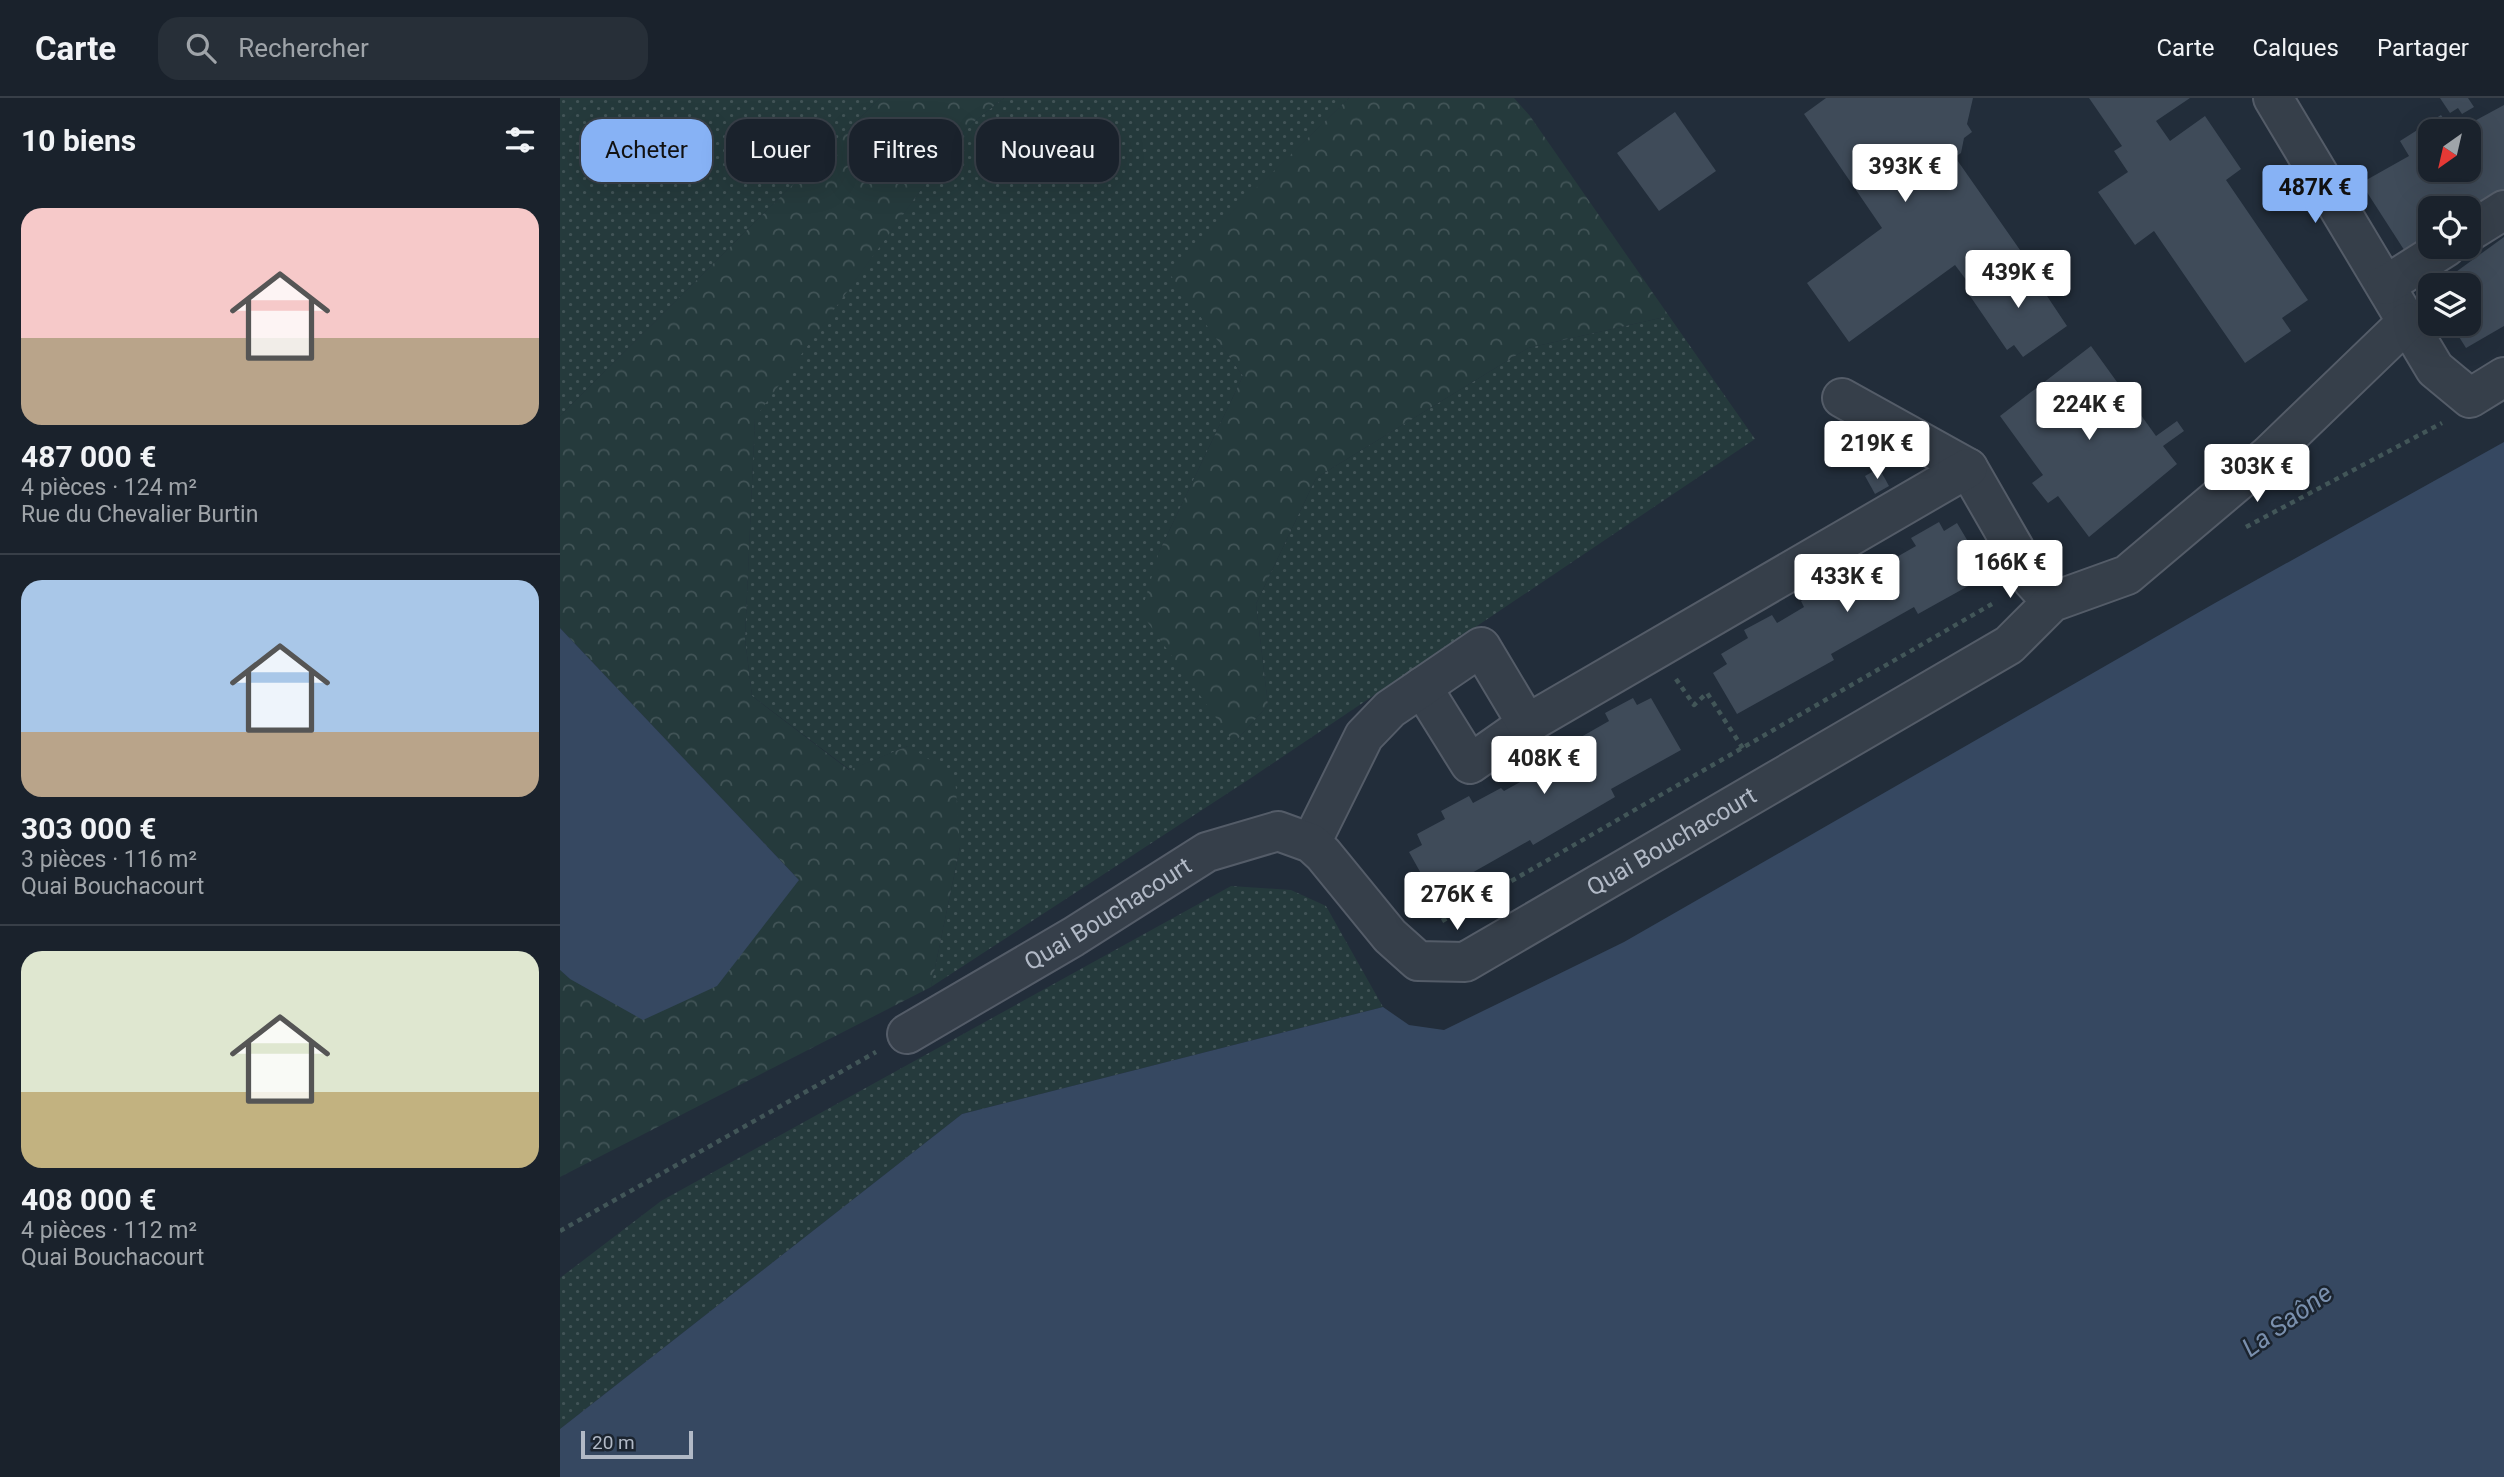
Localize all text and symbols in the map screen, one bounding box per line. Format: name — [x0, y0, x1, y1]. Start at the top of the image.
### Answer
search box — [158, 17, 648, 80]
text: Carte — [35, 29, 116, 68]
icon: search — [182, 29, 220, 67]
text: Rechercher — [238, 33, 369, 63]
text: Carte — [2156, 34, 2214, 62]
text: Calques — [2252, 34, 2339, 62]
text: Partager — [2377, 34, 2469, 62]
chip: Acheter — [581, 119, 712, 182]
chip: Louer — [726, 119, 835, 182]
chip: Filtres — [849, 119, 962, 182]
chip: Nouveau — [976, 119, 1119, 182]
north arrow — [2418, 119, 2482, 182]
map controls — [2418, 119, 2481, 336]
icon: filters — [501, 121, 539, 159]
text: 10 biens — [21, 123, 136, 158]
pin: 393K € — [1848, 144, 1962, 204]
text: 393K € — [1868, 153, 1942, 180]
pin: 487K € — [2258, 166, 2372, 225]
text: 487K € — [2278, 174, 2352, 201]
button: locate — [2418, 196, 2481, 259]
pin: 439K € — [1961, 250, 2075, 310]
icon: home — [217, 253, 343, 379]
text: 439K € — [1981, 259, 2055, 286]
button: layers — [2418, 273, 2481, 336]
pin: 224K € — [2032, 382, 2146, 442]
text: 224K € — [2052, 391, 2126, 418]
pin: 219K € — [1820, 422, 1934, 481]
text: 219K € — [1840, 430, 1914, 457]
text: 487 000 € — [21, 439, 156, 474]
pin: 303K € — [2200, 444, 2314, 504]
text: 303K € — [2220, 453, 2294, 480]
text: 4 pièces · 124 m² — [21, 474, 197, 501]
text: Rue du Chevalier Burtin — [21, 501, 258, 528]
pin: 166K € — [1953, 540, 2067, 600]
text: 166K € — [1973, 549, 2047, 576]
pin: 433K € — [1790, 554, 1904, 614]
text: 433K € — [1810, 563, 1884, 590]
icon: home — [217, 625, 343, 751]
pin: 408K € — [1487, 736, 1601, 796]
text: 408K € — [1507, 745, 1581, 772]
street label: Quai Bouchacourt — [1582, 781, 1762, 902]
text: 303 000 € — [21, 811, 156, 846]
text: 3 pièces · 116 m² — [21, 846, 197, 873]
street label: Quai Bouchacourt — [1019, 851, 1197, 976]
pin: 276K € — [1400, 872, 1514, 932]
text: Quai Bouchacourt — [21, 873, 204, 900]
text: 276K € — [1420, 881, 1494, 908]
icon: home — [217, 996, 343, 1122]
text: 408 000 € — [21, 1182, 156, 1217]
text: 4 pièces · 112 m² — [21, 1217, 197, 1244]
text: Quai Bouchacourt — [21, 1244, 204, 1271]
water label: La Saône — [2236, 1277, 2338, 1363]
scale bar — [581, 1428, 693, 1460]
text: 20 m — [592, 1431, 635, 1454]

